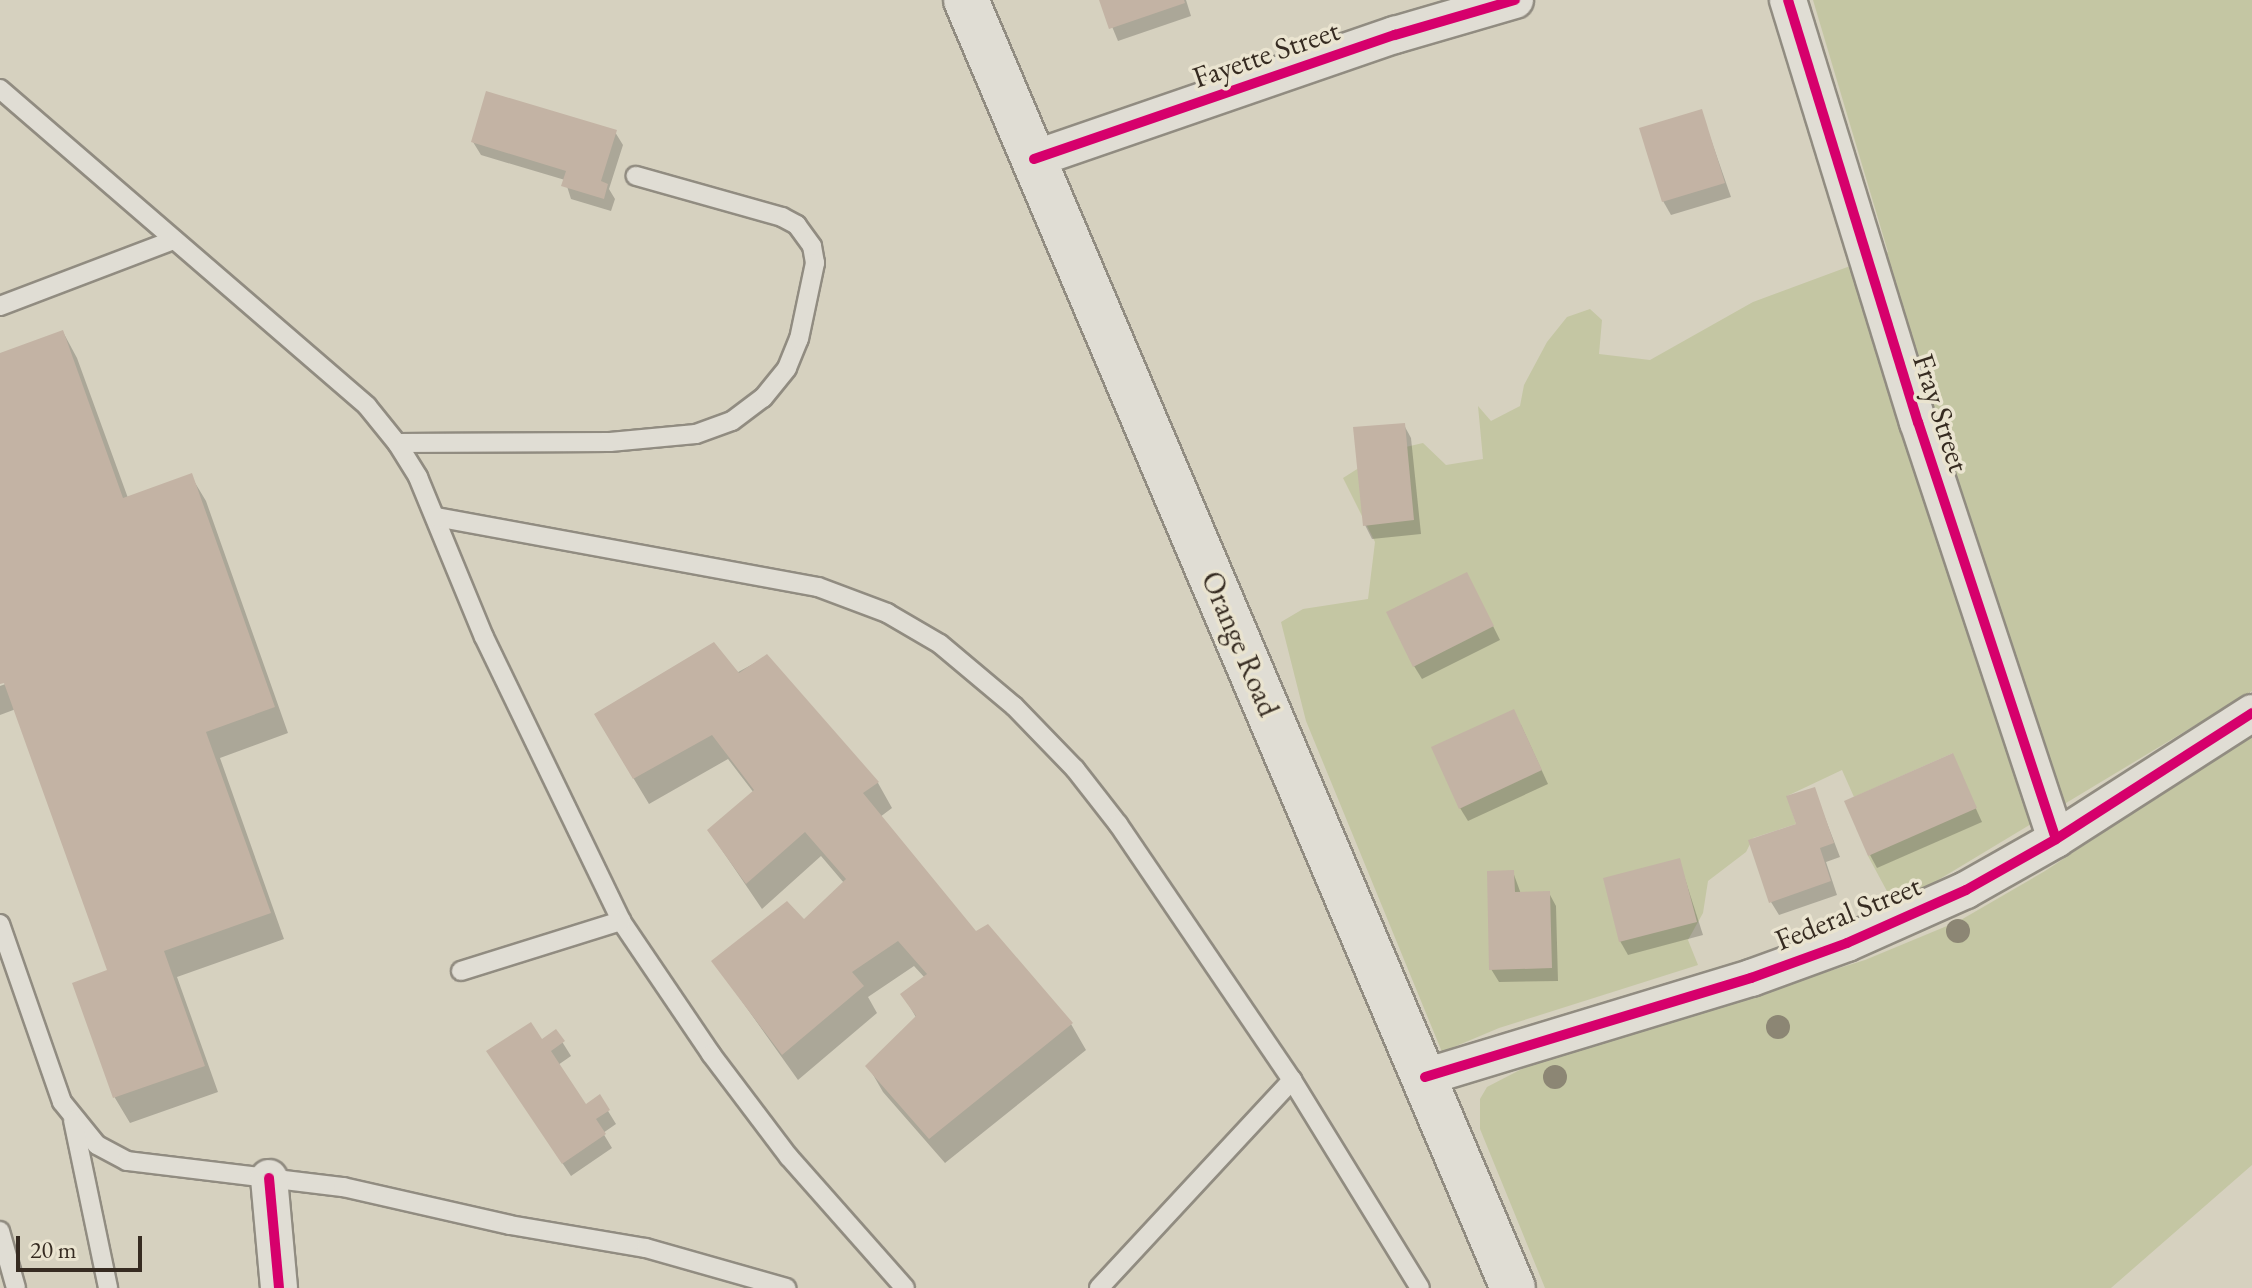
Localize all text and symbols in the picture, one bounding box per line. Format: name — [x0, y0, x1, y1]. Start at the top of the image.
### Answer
street label: Fayette Street — [1188, 12, 1344, 96]
street label: Fray Street — [1905, 349, 1977, 477]
street label: Orange Road — [1193, 566, 1287, 722]
street label: Federal Street — [1770, 867, 1926, 959]
scale bar — [20, 1220, 146, 1270]
text: 20 m — [30, 1234, 77, 1265]

